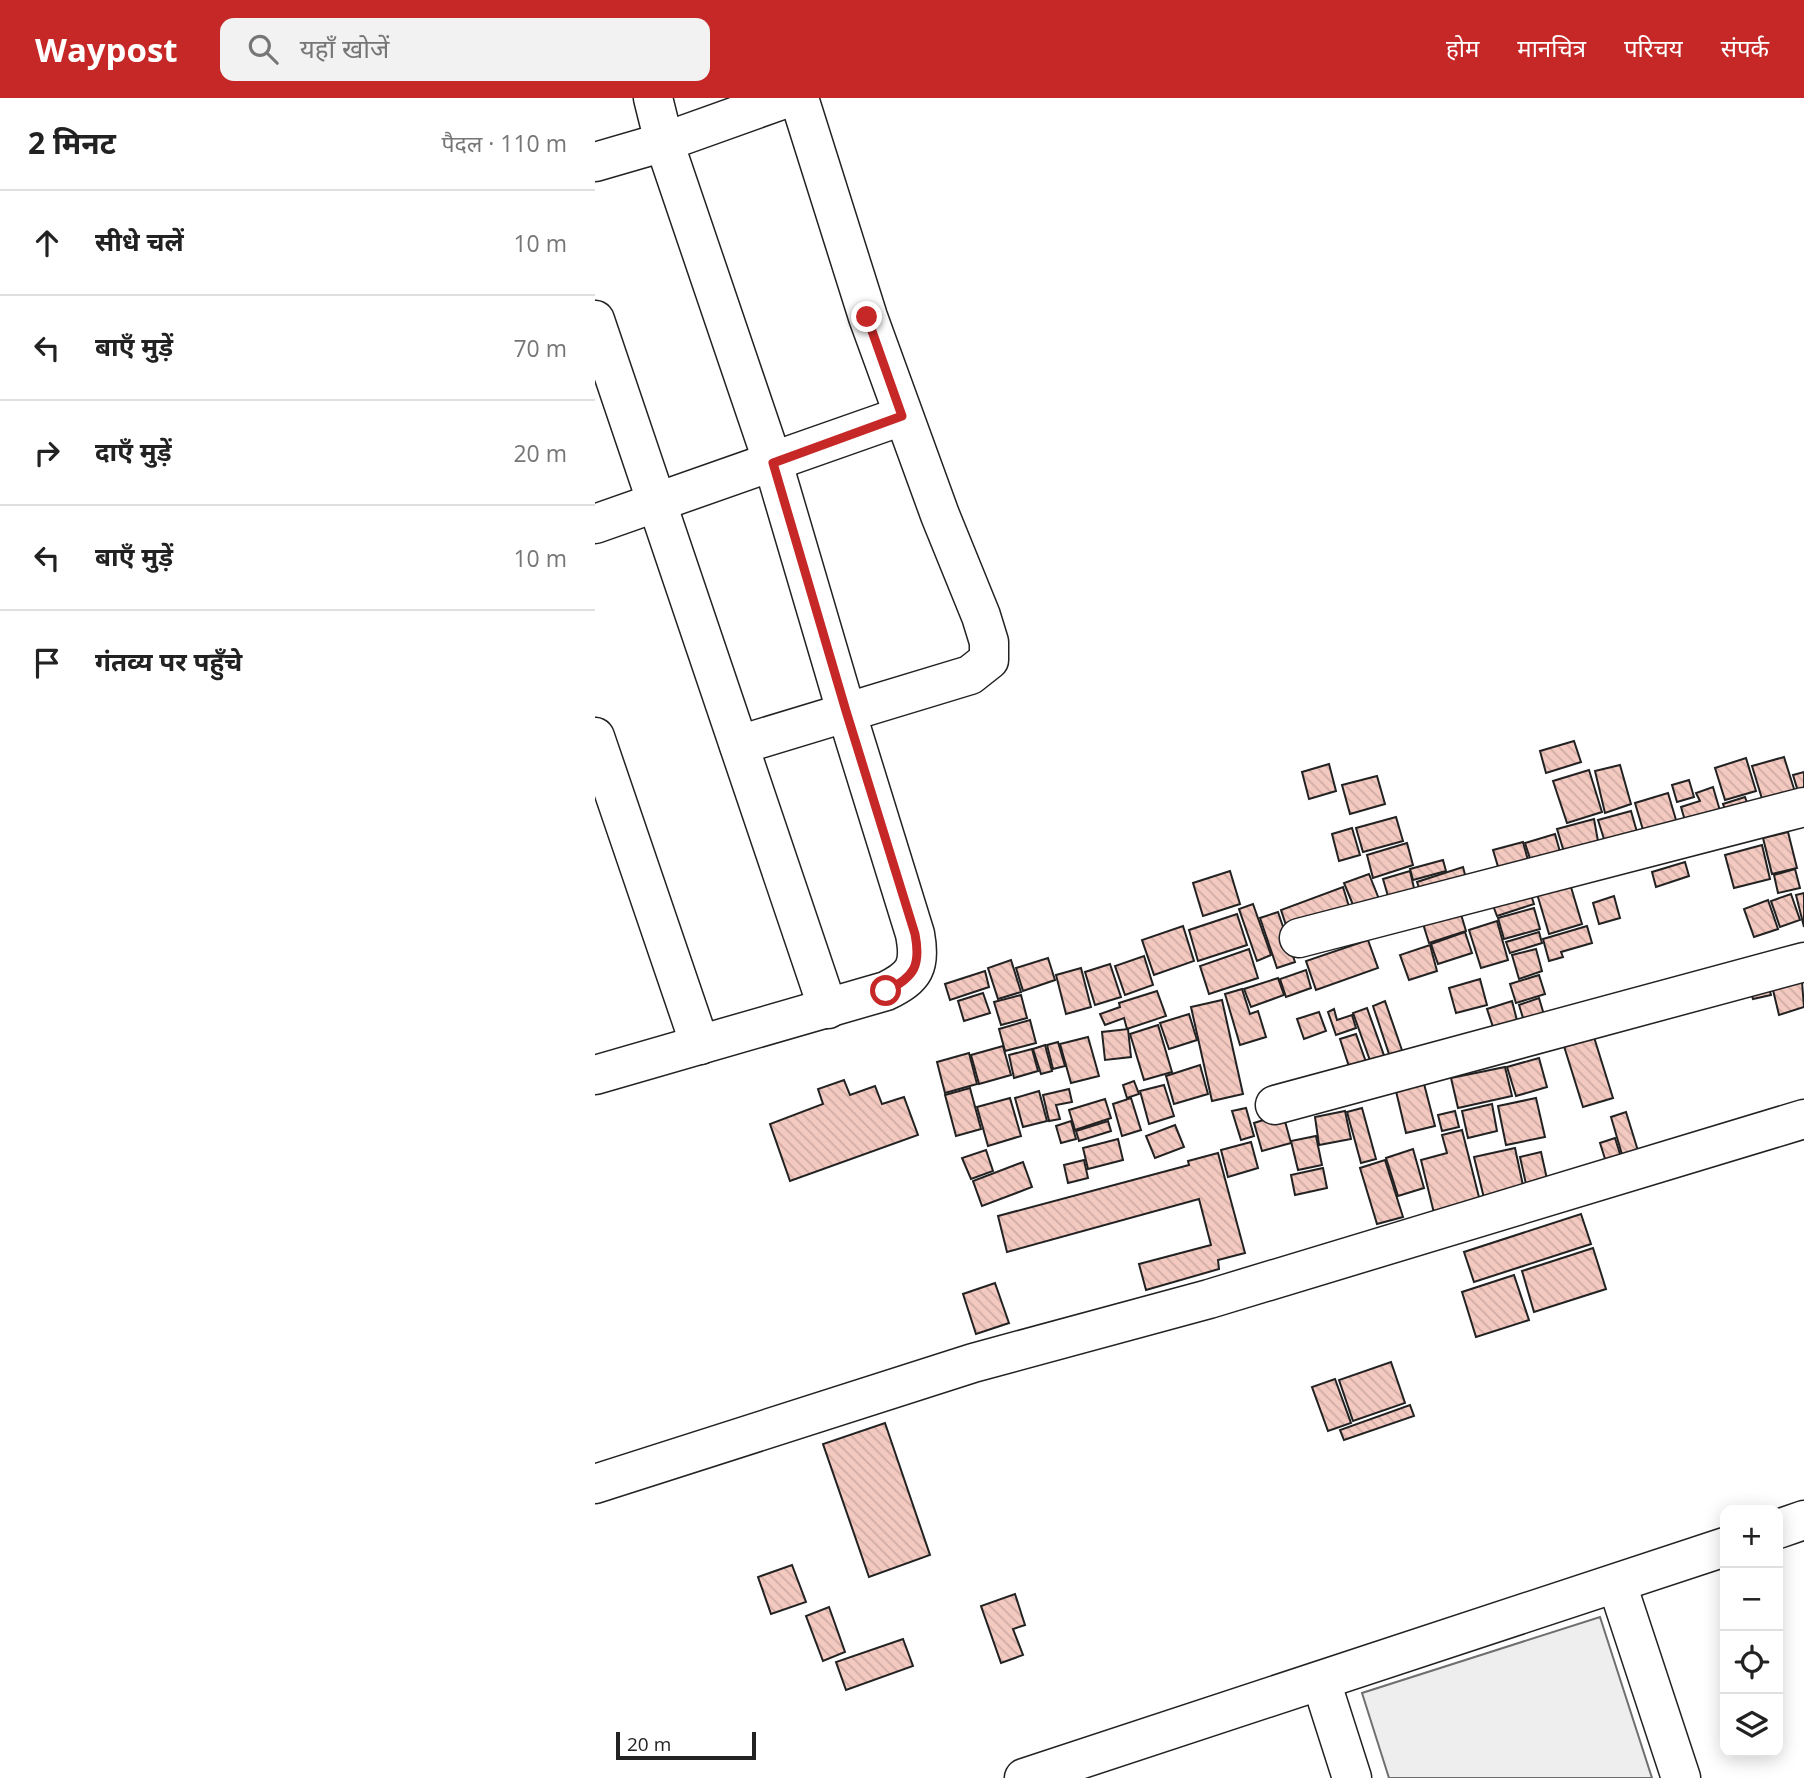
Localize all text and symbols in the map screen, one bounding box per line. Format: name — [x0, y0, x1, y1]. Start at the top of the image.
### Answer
search box — [220, 18, 710, 81]
text: Waypost — [35, 27, 178, 72]
icon: search — [244, 30, 282, 68]
text: यहाँ खोजें — [300, 30, 389, 66]
text: होम — [1446, 31, 1479, 64]
text: मानचित्र — [1517, 31, 1586, 64]
text: परिचय — [1624, 31, 1683, 64]
text: संपर्क — [1721, 31, 1769, 64]
text: 2 मिनट — [28, 122, 116, 163]
text: पैदल · 110 m — [441, 127, 567, 159]
text: सीधे चलें — [95, 223, 184, 259]
icon: ahead — [28, 224, 66, 262]
text: 10 m — [513, 227, 567, 259]
route end — [851, 301, 882, 332]
text: बाएँ मुड़ें — [95, 328, 173, 364]
icon: left — [28, 329, 66, 367]
text: 70 m — [513, 332, 567, 364]
text: दाएँ मुड़ें — [95, 433, 172, 469]
icon: right — [28, 434, 66, 472]
text: 20 m — [513, 437, 567, 469]
text: बाएँ मुड़ें — [95, 538, 173, 574]
icon: left — [28, 539, 66, 577]
text: 10 m — [513, 542, 567, 574]
text: गंतव्य पर पहुँचे — [95, 643, 242, 679]
icon: arrive — [28, 644, 66, 682]
route start — [870, 975, 901, 1006]
map controls — [1720, 1505, 1783, 1757]
button: + — [1720, 1505, 1783, 1568]
button: − — [1720, 1568, 1783, 1631]
button: locate — [1720, 1631, 1783, 1694]
button: layers — [1720, 1694, 1783, 1757]
scale bar — [616, 1729, 756, 1761]
text: 20 m — [627, 1731, 671, 1757]

